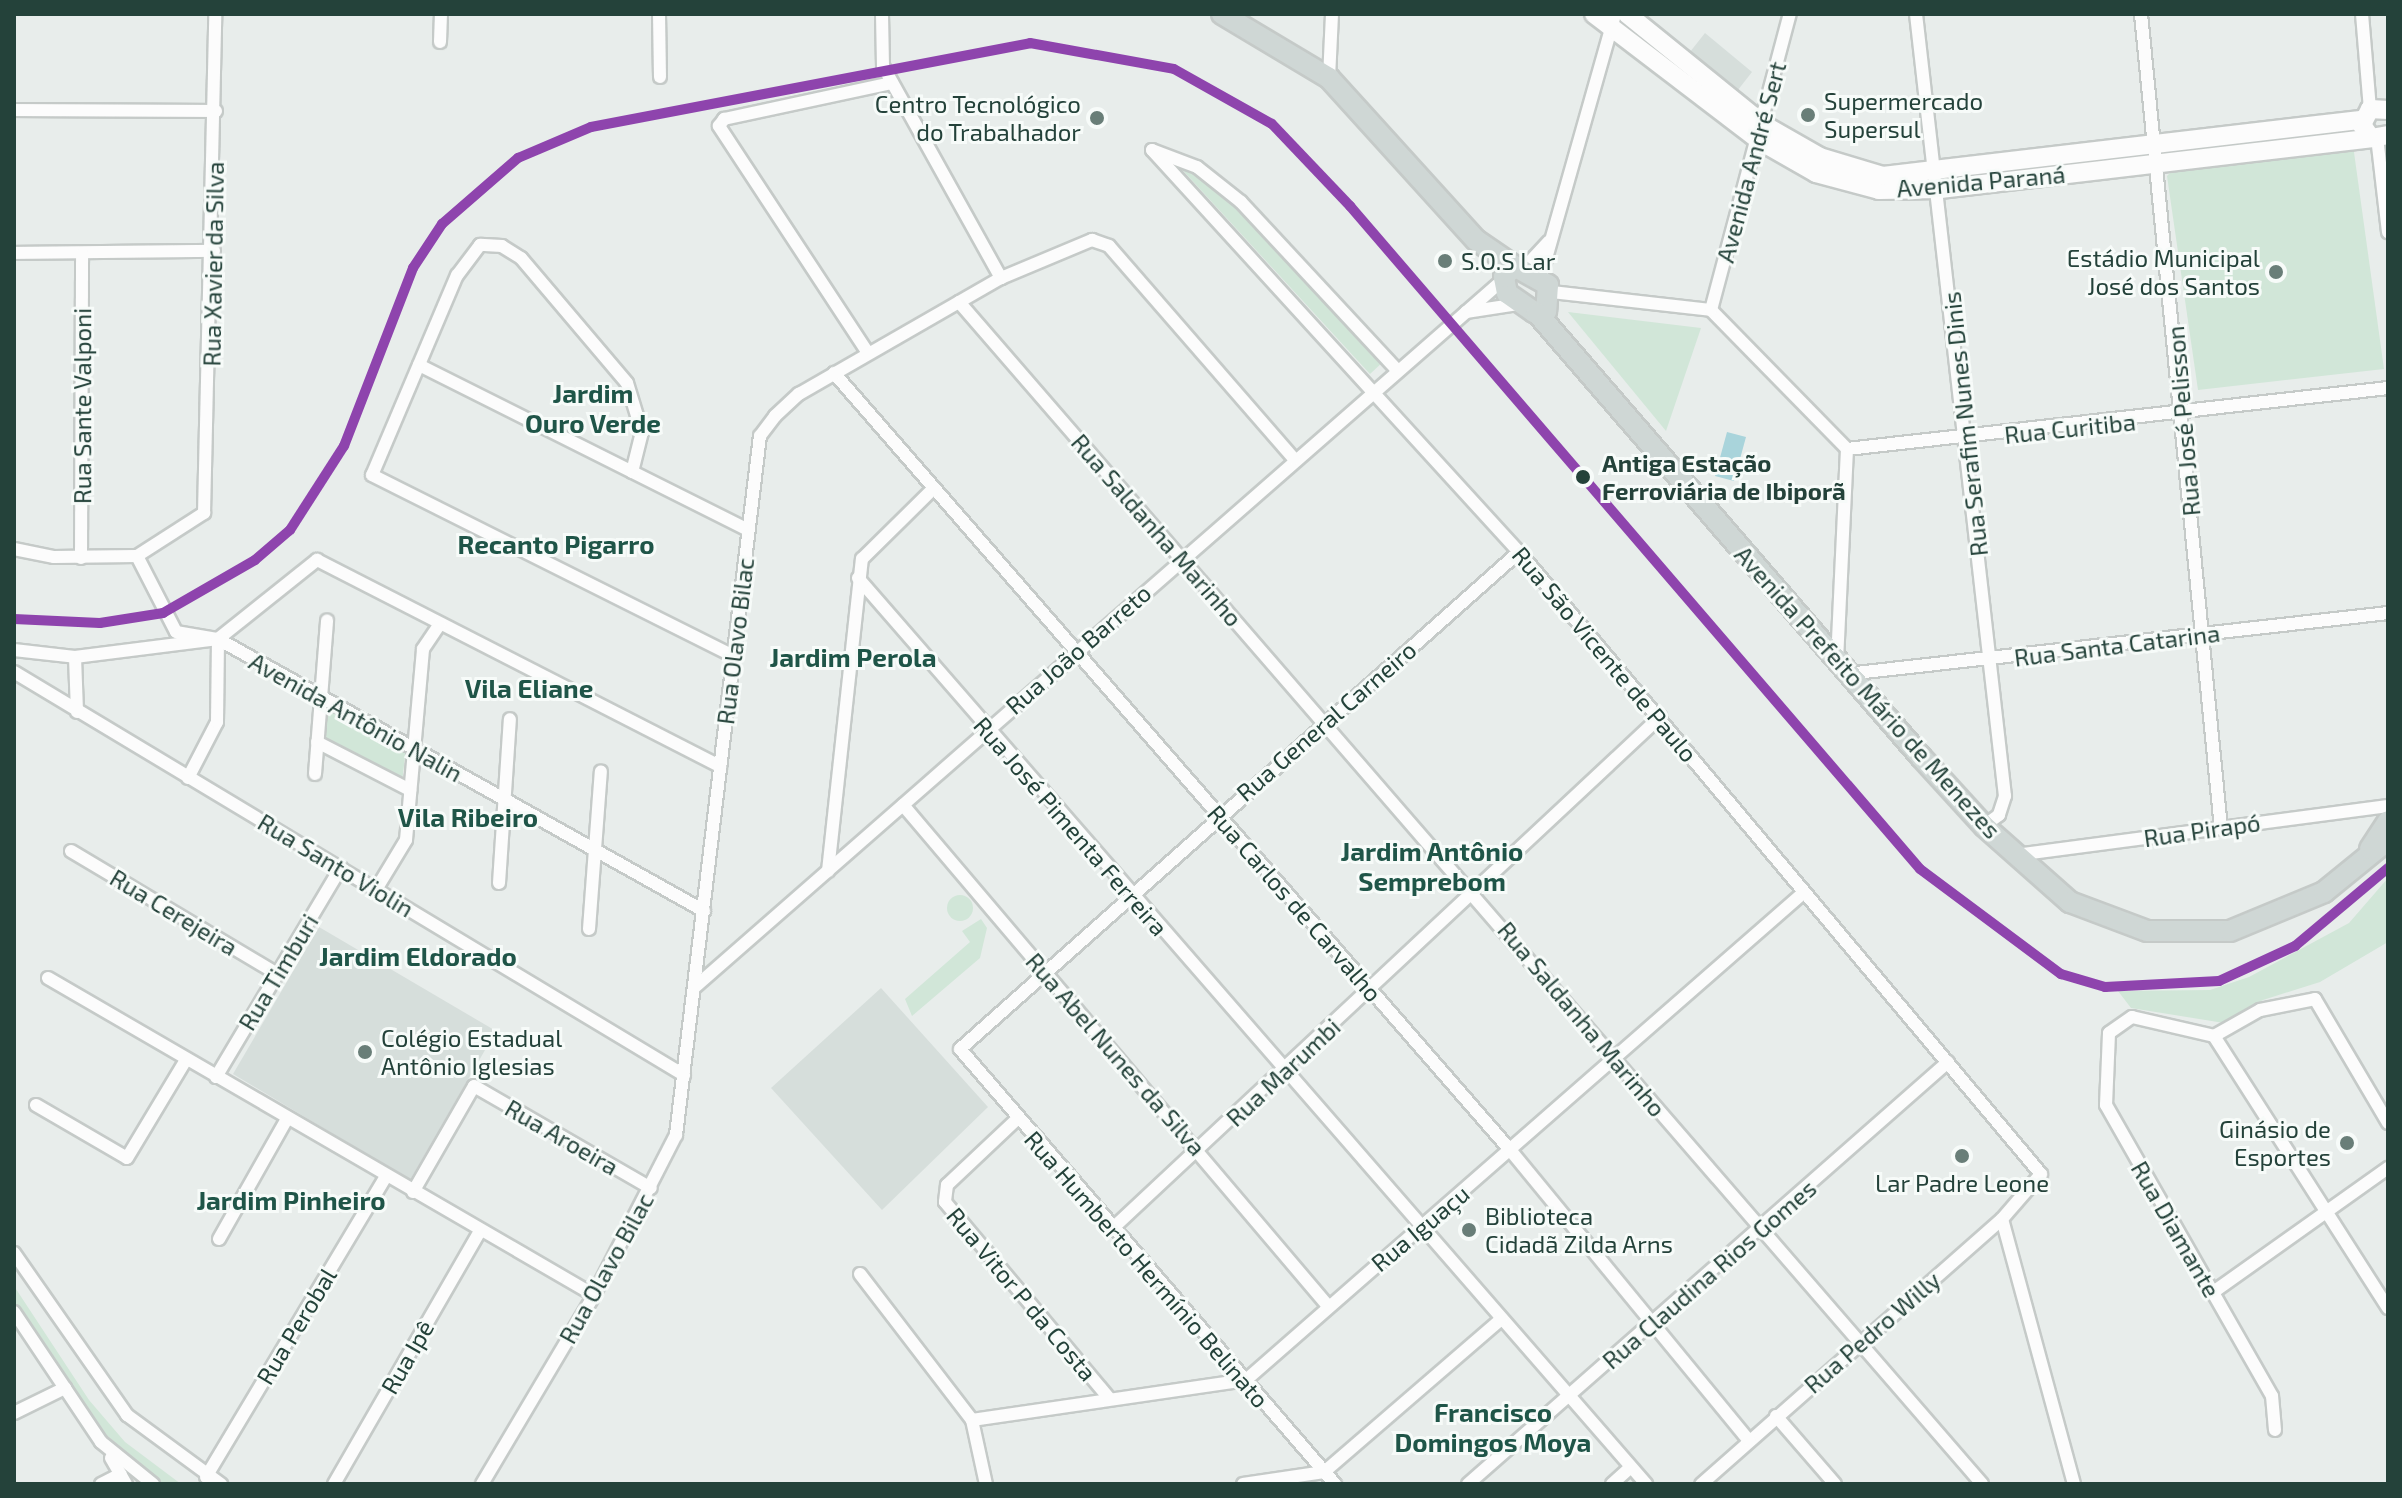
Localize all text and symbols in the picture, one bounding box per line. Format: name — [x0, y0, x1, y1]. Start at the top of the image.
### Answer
street label: Avenida André Sert — [1710, 58, 1792, 266]
place label: Supermercado Supersul — [1824, 87, 1983, 143]
place label: Centro Tecnológico do Trabalhador — [874, 90, 1081, 146]
marker: Supermercado Supersul — [1799, 106, 1817, 124]
marker: Centro Tecnológico do Trabalhador — [1088, 109, 1106, 127]
street label: Avenida Paraná — [1895, 159, 2067, 203]
street label: Rua Xavier da Silva — [197, 161, 229, 367]
place label: Estádio Municipal José dos Santos — [2067, 244, 2260, 300]
place label: S.O.S Lar — [1461, 247, 1555, 275]
marker: S.O.S Lar — [1436, 252, 1454, 270]
marker: Estádio Municipal José dos Santos — [2267, 263, 2285, 281]
street label: Rua Serafim Nunes Dinis — [1937, 290, 1993, 558]
street label: Rua Sante Valponi — [68, 308, 96, 504]
street label: Rua José Pelisson — [2160, 325, 2206, 517]
district label: Jardim Ouro Verde — [525, 377, 661, 438]
street label: Rua Curitiba — [2003, 407, 2137, 449]
street label: Rua Saldanha Marinho — [1066, 428, 1248, 632]
place label: Antiga Estação Ferroviária de Ibiporã — [1602, 449, 1846, 505]
marker: Antiga Estação Ferroviária de Ibiporã — [1571, 465, 1595, 489]
district label: Recanto Pigarro — [457, 528, 655, 560]
street label: Rua São Vicente de Paulo — [1506, 540, 1704, 768]
street label: Avenida Prefeito Mário de Menezes — [1729, 540, 2007, 844]
street label: Rua Olavo Bilac — [710, 556, 760, 726]
street label: Rua João Barreto — [999, 578, 1157, 720]
street label: Rua Santa Catarina — [2012, 618, 2222, 672]
street label: Rua General Carneiro — [1230, 635, 1422, 807]
district label: Jardim Perola — [770, 641, 936, 673]
street label: Avenida Antônio Nalin — [244, 646, 468, 788]
district label: Vila Eliane — [465, 672, 593, 704]
street label: Rua José Pimenta Ferreira — [968, 711, 1174, 941]
street label: Rua Carlos de Carvalho — [1202, 799, 1388, 1007]
district label: Vila Ribeiro — [398, 801, 538, 833]
street label: Rua Santo Violin — [253, 807, 419, 923]
street label: Rua Pirapó — [2142, 808, 2262, 852]
district label: Jardim Antônio Semprebom — [1340, 835, 1524, 896]
street label: Rua Cerejeira — [105, 863, 243, 961]
street label: Rua Timburi — [232, 908, 324, 1036]
street label: Rua Saldanha Marinho — [1492, 916, 1672, 1122]
district label: Jardim Eldorado — [319, 940, 517, 972]
street label: Rua Abel Nunes da Silva — [1020, 946, 1212, 1162]
street label: Rua Marumbi — [1220, 1012, 1346, 1132]
place label: Colégio Estadual Antônio Iglesias — [381, 1024, 562, 1080]
marker: Colégio Estadual Antônio Iglesias — [356, 1043, 374, 1061]
street label: Rua Aroeira — [500, 1093, 624, 1181]
place label: Ginásio de Esportes — [2219, 1115, 2331, 1171]
street label: Rua Humberto Hermínio Belinato — [1019, 1125, 1275, 1413]
marker: Ginásio de Esportes — [2338, 1134, 2356, 1152]
marker: Lar Padre Leone — [1953, 1147, 1971, 1165]
street label: Rua Diamante — [2125, 1156, 2227, 1302]
place label: Lar Padre Leone — [1875, 1169, 2049, 1197]
street label: Rua Claudina Rios Gomes — [1596, 1173, 1822, 1375]
street label: Rua Iguaçu — [1365, 1179, 1475, 1277]
district label: Jardim Pinheiro — [196, 1184, 386, 1216]
street label: Rua Olavo Bilac — [553, 1188, 659, 1348]
street label: Rua Vitor P da Costa — [941, 1201, 1103, 1387]
place label: Biblioteca Cidadã Zilda Arns — [1485, 1202, 1673, 1258]
marker: Biblioteca Cidadã Zilda Arns — [1460, 1221, 1478, 1239]
street label: Rua Perobal — [250, 1262, 342, 1390]
street label: Rua Pedro Willy — [1798, 1265, 1946, 1399]
street label: Rua Ipê — [374, 1315, 440, 1399]
district label: Francisco Domingos Moya — [1395, 1396, 1591, 1458]

